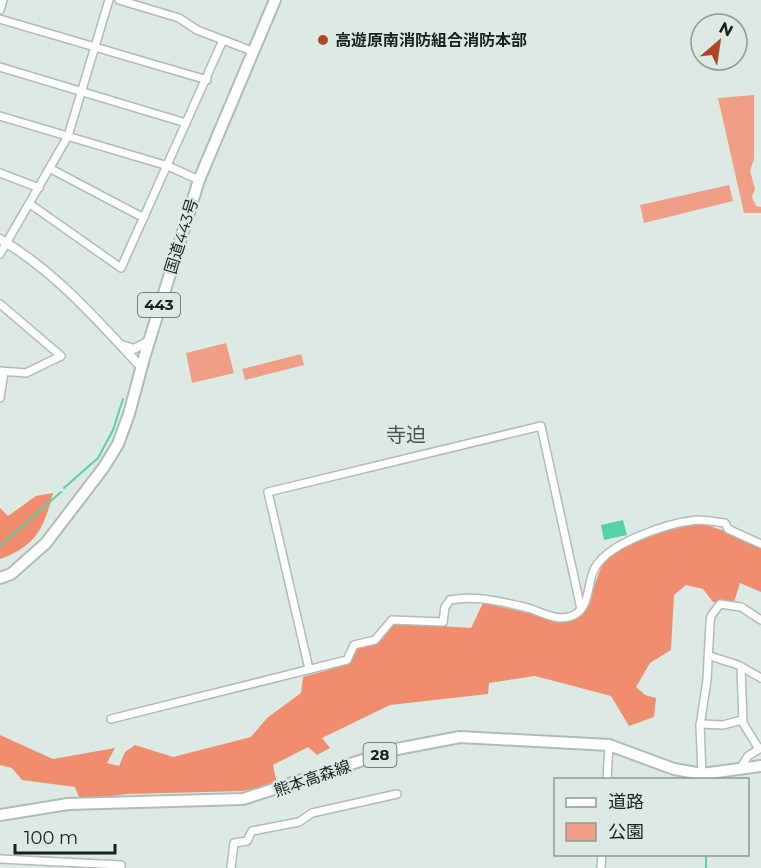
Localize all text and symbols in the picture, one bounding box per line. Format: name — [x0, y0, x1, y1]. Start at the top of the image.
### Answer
north arrow — [689, 12, 749, 72]
text: N — [716, 18, 736, 41]
place label: 高遊原南消防組合消防本部 — [335, 31, 527, 50]
marker: 高遊原南消防組合消防本部 — [316, 33, 330, 47]
street label: 国道443号 — [161, 196, 202, 276]
road number: 443 — [138, 293, 180, 317]
district label: 寺迫 — [386, 423, 426, 447]
road number: 28 — [364, 743, 397, 767]
street label: 熊本高森線 — [271, 756, 353, 800]
legend — [554, 778, 749, 856]
text: 道路 — [608, 791, 644, 813]
scale bar — [15, 817, 116, 855]
text: 公園 — [608, 821, 644, 843]
text: 100 m — [24, 827, 78, 849]

